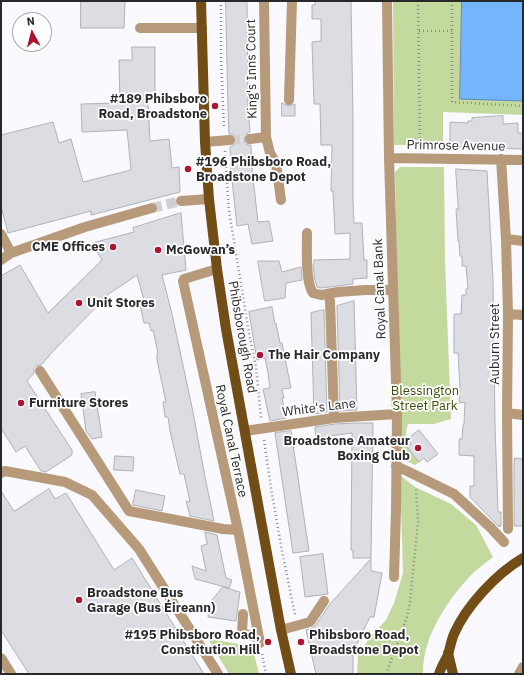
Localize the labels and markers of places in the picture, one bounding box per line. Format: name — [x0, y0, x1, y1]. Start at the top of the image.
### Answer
place label: #189 Phibsboro Road, Broadstone — [98, 91, 207, 122]
marker: #189 Phibsboro Road, Broadstone — [210, 101, 220, 111]
place label: #196 Phibsboro Road, Broadstone Depot — [196, 154, 331, 185]
marker: #196 Phibsboro Road, Broadstone Depot — [183, 164, 193, 174]
place label: CME Offices — [32, 239, 105, 255]
marker: CME Offices — [108, 242, 118, 252]
place label: McGowan’s — [166, 242, 235, 258]
marker: McGowan’s — [153, 245, 163, 255]
place label: Unit Stores — [87, 295, 155, 311]
marker: Unit Stores — [74, 298, 84, 308]
place label: The Hair Company — [268, 347, 380, 363]
marker: The Hair Company — [255, 350, 265, 360]
place label: Furniture Stores — [29, 395, 128, 411]
marker: Furniture Stores — [16, 398, 26, 408]
place label: Broadstone Amateur Boxing Club — [284, 433, 410, 464]
marker: Broadstone Amateur Boxing Club — [413, 443, 423, 453]
place label: Broadstone Bus Garage (Bus Éireann) — [87, 585, 216, 616]
marker: Broadstone Bus Garage (Bus Éireann) — [74, 595, 84, 605]
place label: #195 Phibsboro Road, Constitution Hill — [125, 627, 260, 658]
place label: Phibsboro Road, Broadstone Depot — [309, 627, 419, 658]
marker: #195 Phibsboro Road, Constitution Hill — [263, 637, 273, 647]
marker: Phibsboro Road, Broadstone Depot — [296, 637, 306, 647]

